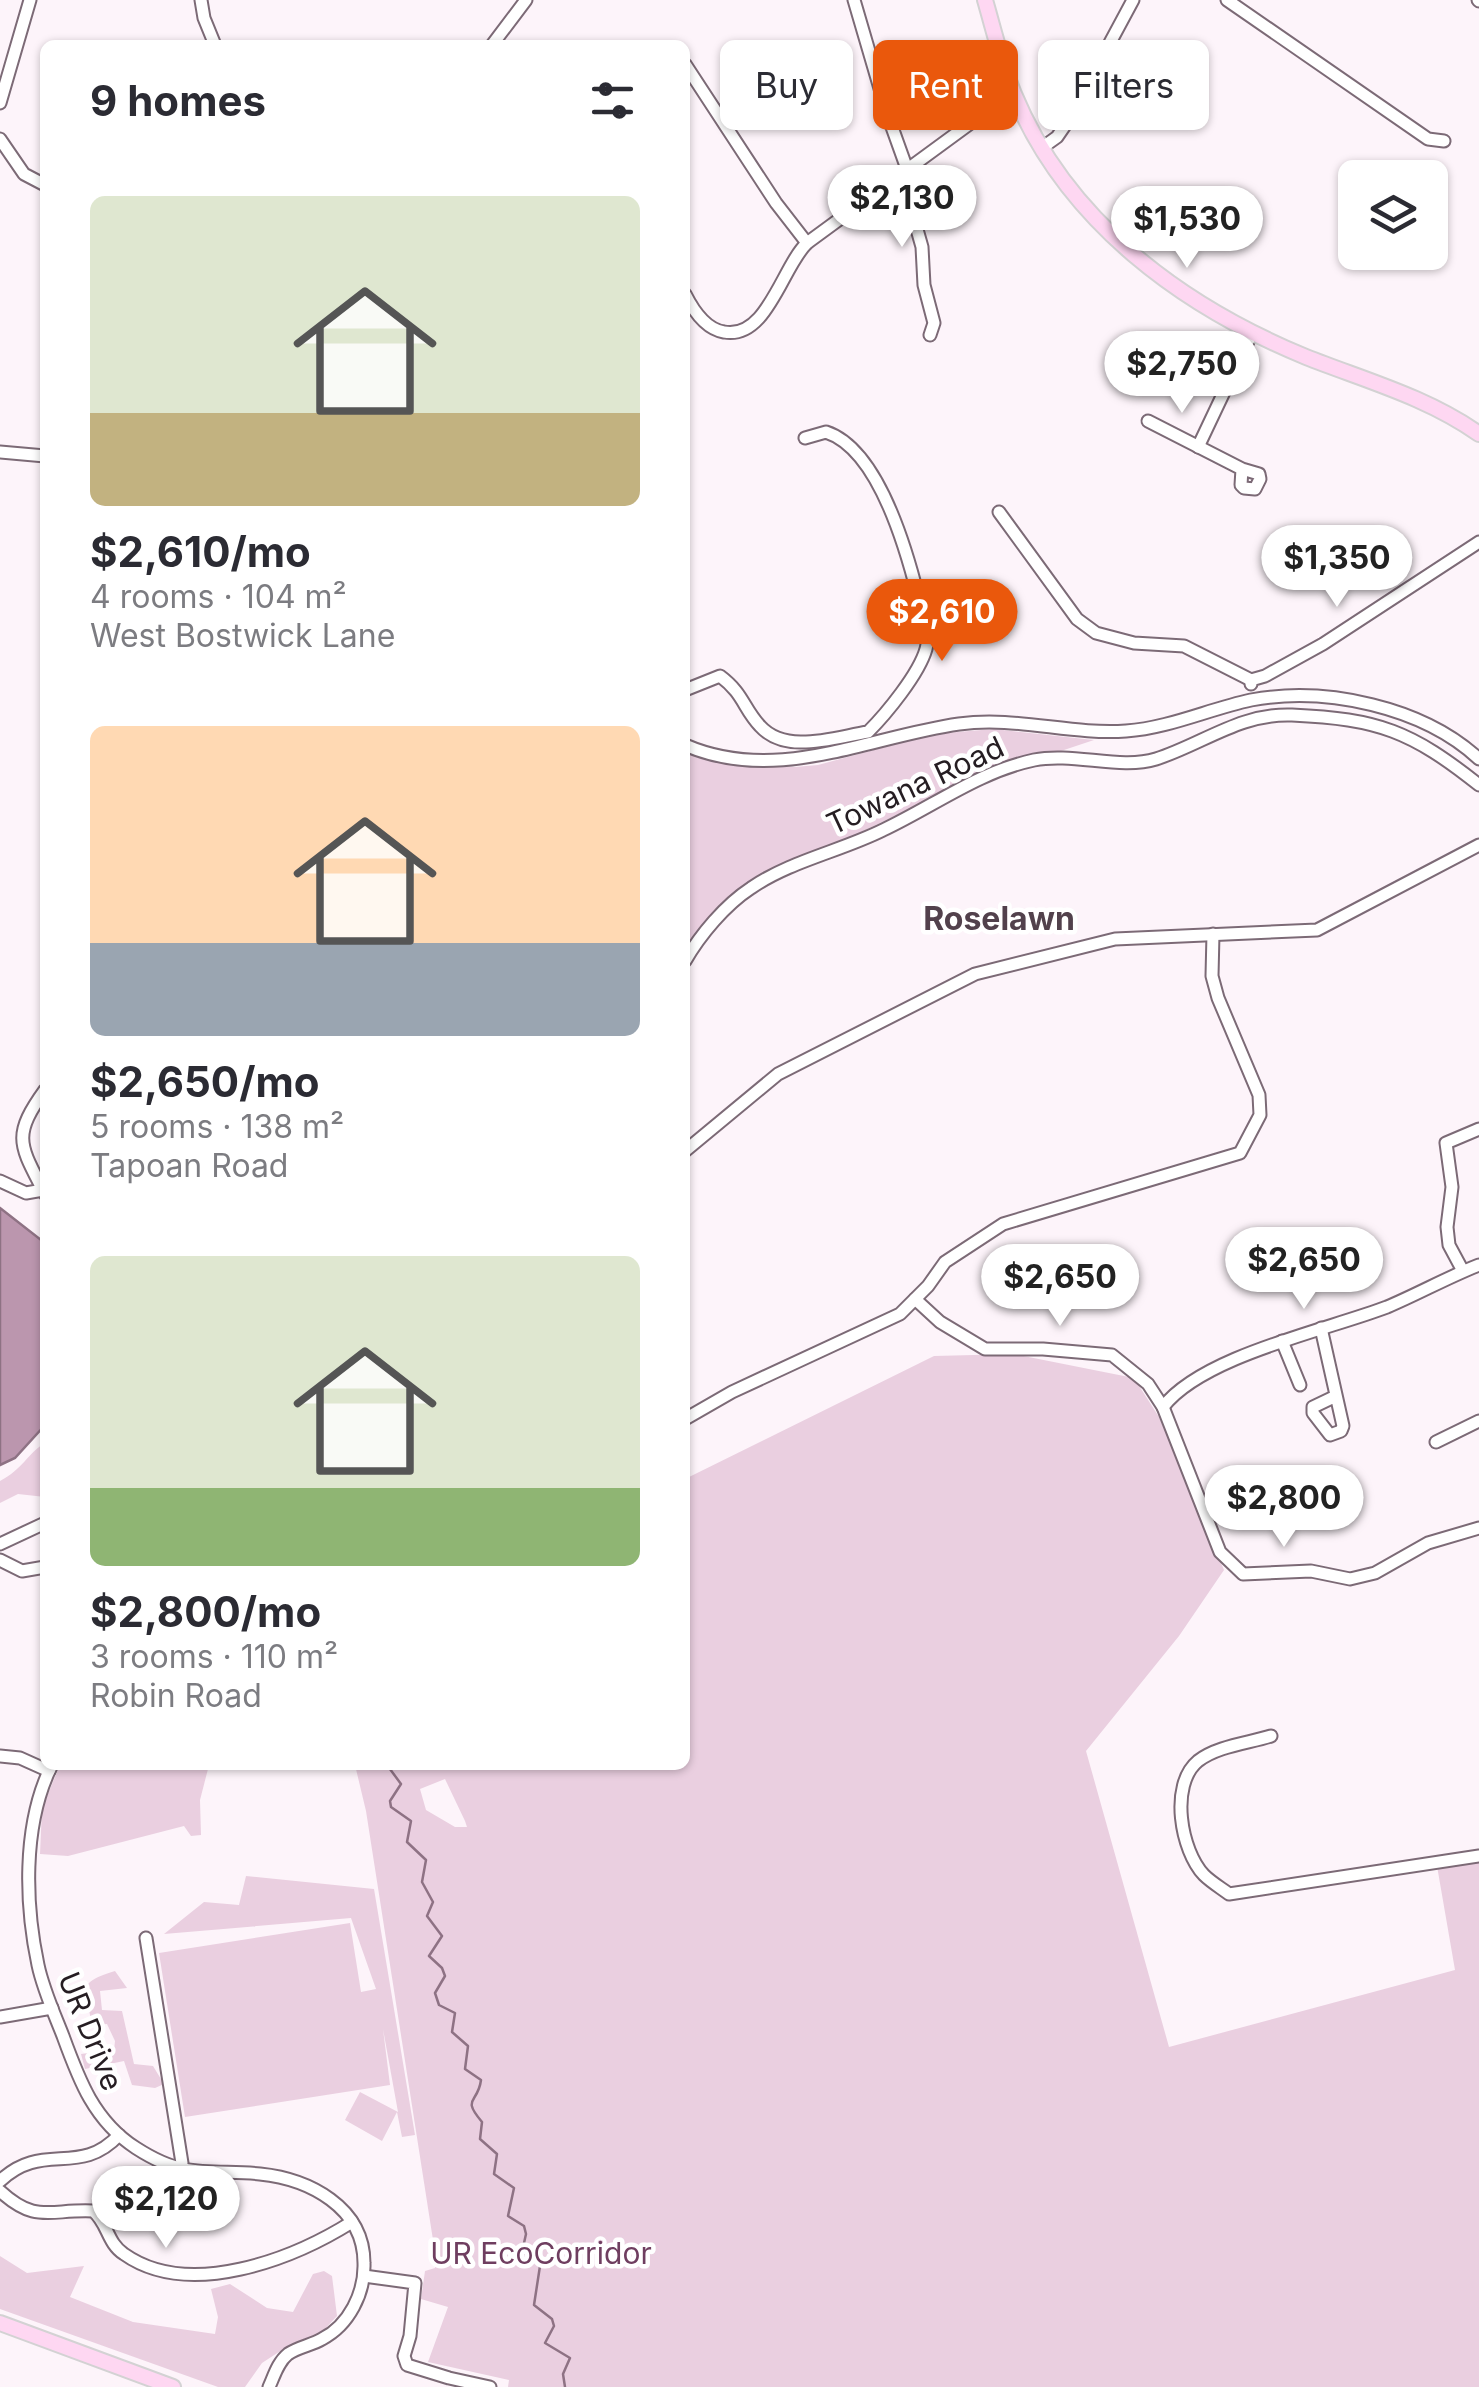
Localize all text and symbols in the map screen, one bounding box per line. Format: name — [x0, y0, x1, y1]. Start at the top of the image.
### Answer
chip: Buy — [720, 40, 853, 130]
chip: Rent — [873, 40, 1018, 130]
chip: Filters — [1038, 40, 1209, 130]
icon: filters — [585, 73, 640, 128]
text: 9 homes — [90, 75, 266, 126]
map controls — [1338, 160, 1448, 270]
button: layers — [1338, 160, 1448, 270]
pin: $2,130 — [821, 165, 983, 250]
text: $2,130 — [850, 178, 954, 217]
pin: $1,530 — [1106, 186, 1268, 271]
text: $1,530 — [1133, 199, 1241, 238]
icon: home — [275, 261, 455, 441]
pin: $2,750 — [1101, 331, 1263, 416]
text: $2,750 — [1126, 344, 1238, 383]
pin: $1,350 — [1256, 525, 1418, 610]
text: $2,610/mo — [90, 526, 311, 577]
text: $1,350 — [1283, 538, 1391, 577]
text: 4 rooms · 104 m² — [90, 577, 347, 616]
pin: $2,610 — [861, 579, 1023, 664]
text: $2,610 — [888, 592, 996, 631]
text: West Bostwick Lane — [90, 616, 395, 655]
street label: Towana Road — [821, 728, 1009, 842]
icon: home — [275, 791, 455, 971]
district label: Roselawn — [923, 899, 1075, 938]
text: $2,650/mo — [90, 1056, 320, 1107]
text: 5 rooms · 138 m² — [90, 1107, 344, 1146]
text: Tapoan Road — [90, 1146, 288, 1185]
pin: $2,650 — [1223, 1227, 1385, 1312]
text: $2,650 — [1247, 1240, 1361, 1279]
pin: $2,650 — [979, 1244, 1141, 1329]
text: $2,650 — [1003, 1257, 1117, 1296]
icon: home — [275, 1321, 455, 1501]
pin: $2,800 — [1203, 1465, 1365, 1550]
text: $2,800 — [1227, 1478, 1341, 1517]
text: $2,800/mo — [90, 1586, 321, 1637]
text: 3 rooms · 110 m² — [90, 1637, 338, 1676]
text: Robin Road — [90, 1676, 262, 1715]
street label: UR Drive — [51, 1967, 131, 2095]
pin: $2,120 — [85, 2166, 247, 2251]
text: $2,120 — [114, 2179, 218, 2218]
park label: UR EcoCorridor — [430, 2235, 652, 2271]

